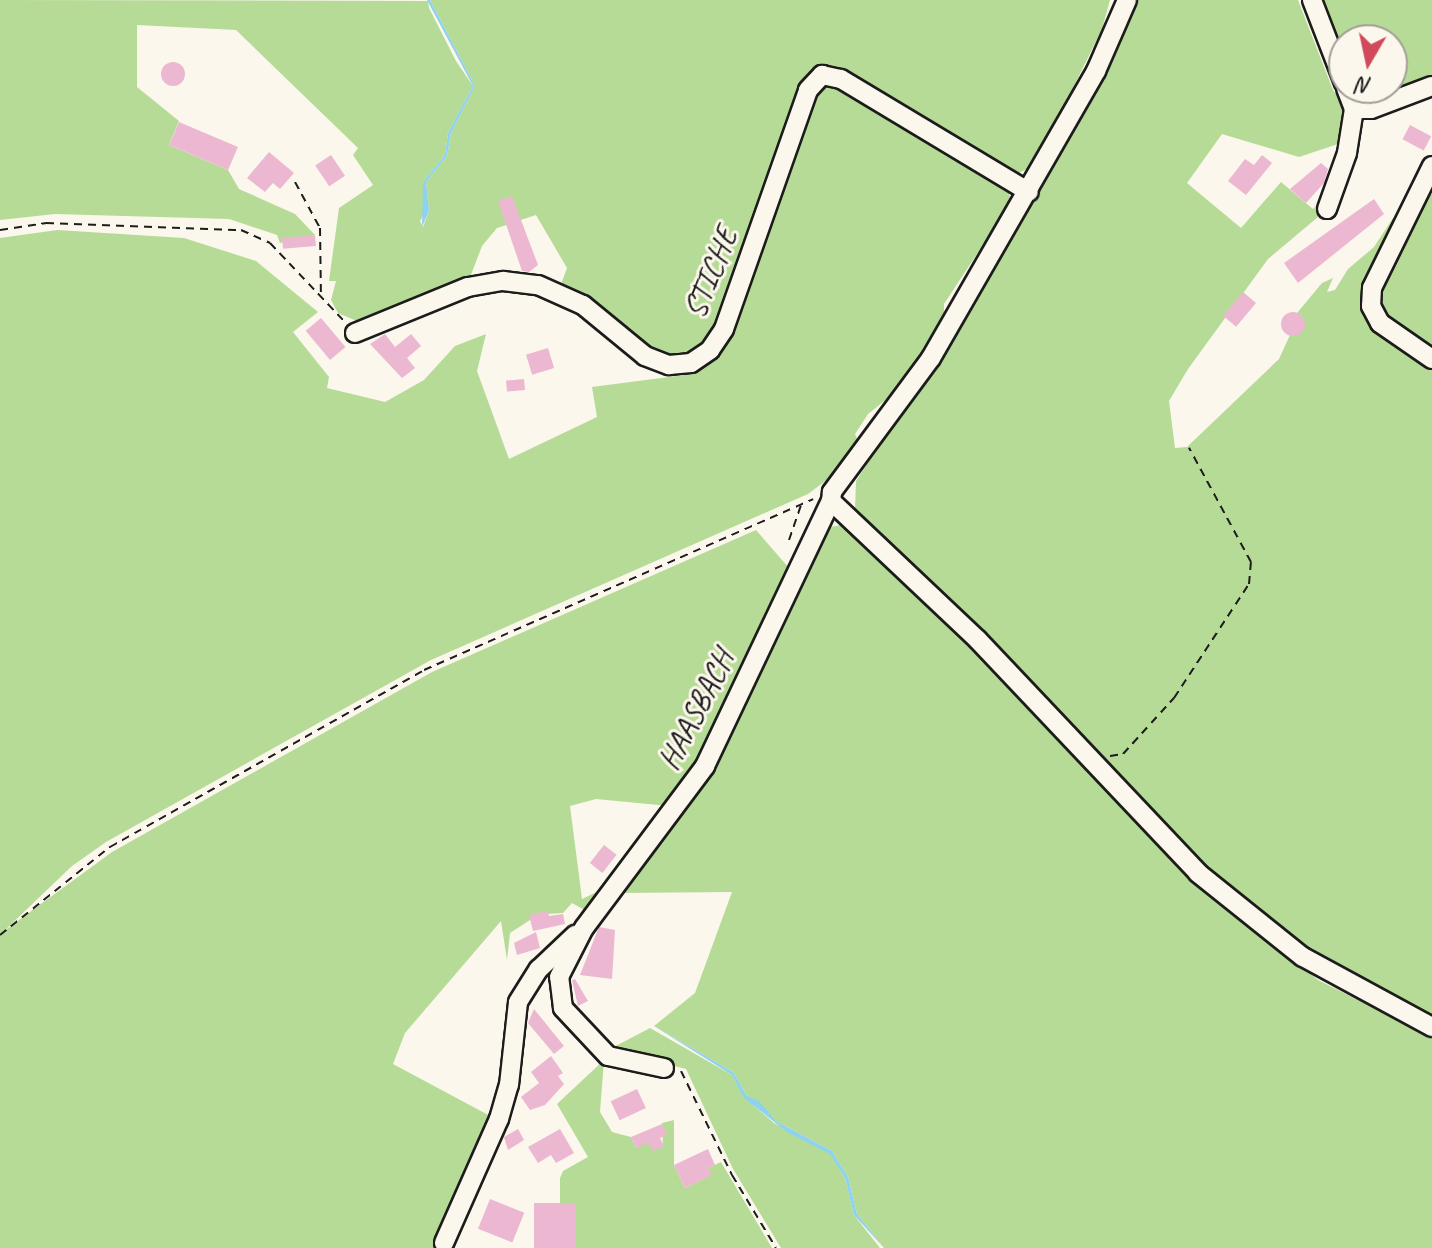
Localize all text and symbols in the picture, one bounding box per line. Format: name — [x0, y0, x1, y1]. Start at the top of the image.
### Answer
north arrow — [1328, 24, 1408, 104]
text: N — [1356, 71, 1373, 101]
street label: STICHE — [676, 222, 746, 324]
street label: HAASBACH — [650, 644, 742, 776]

